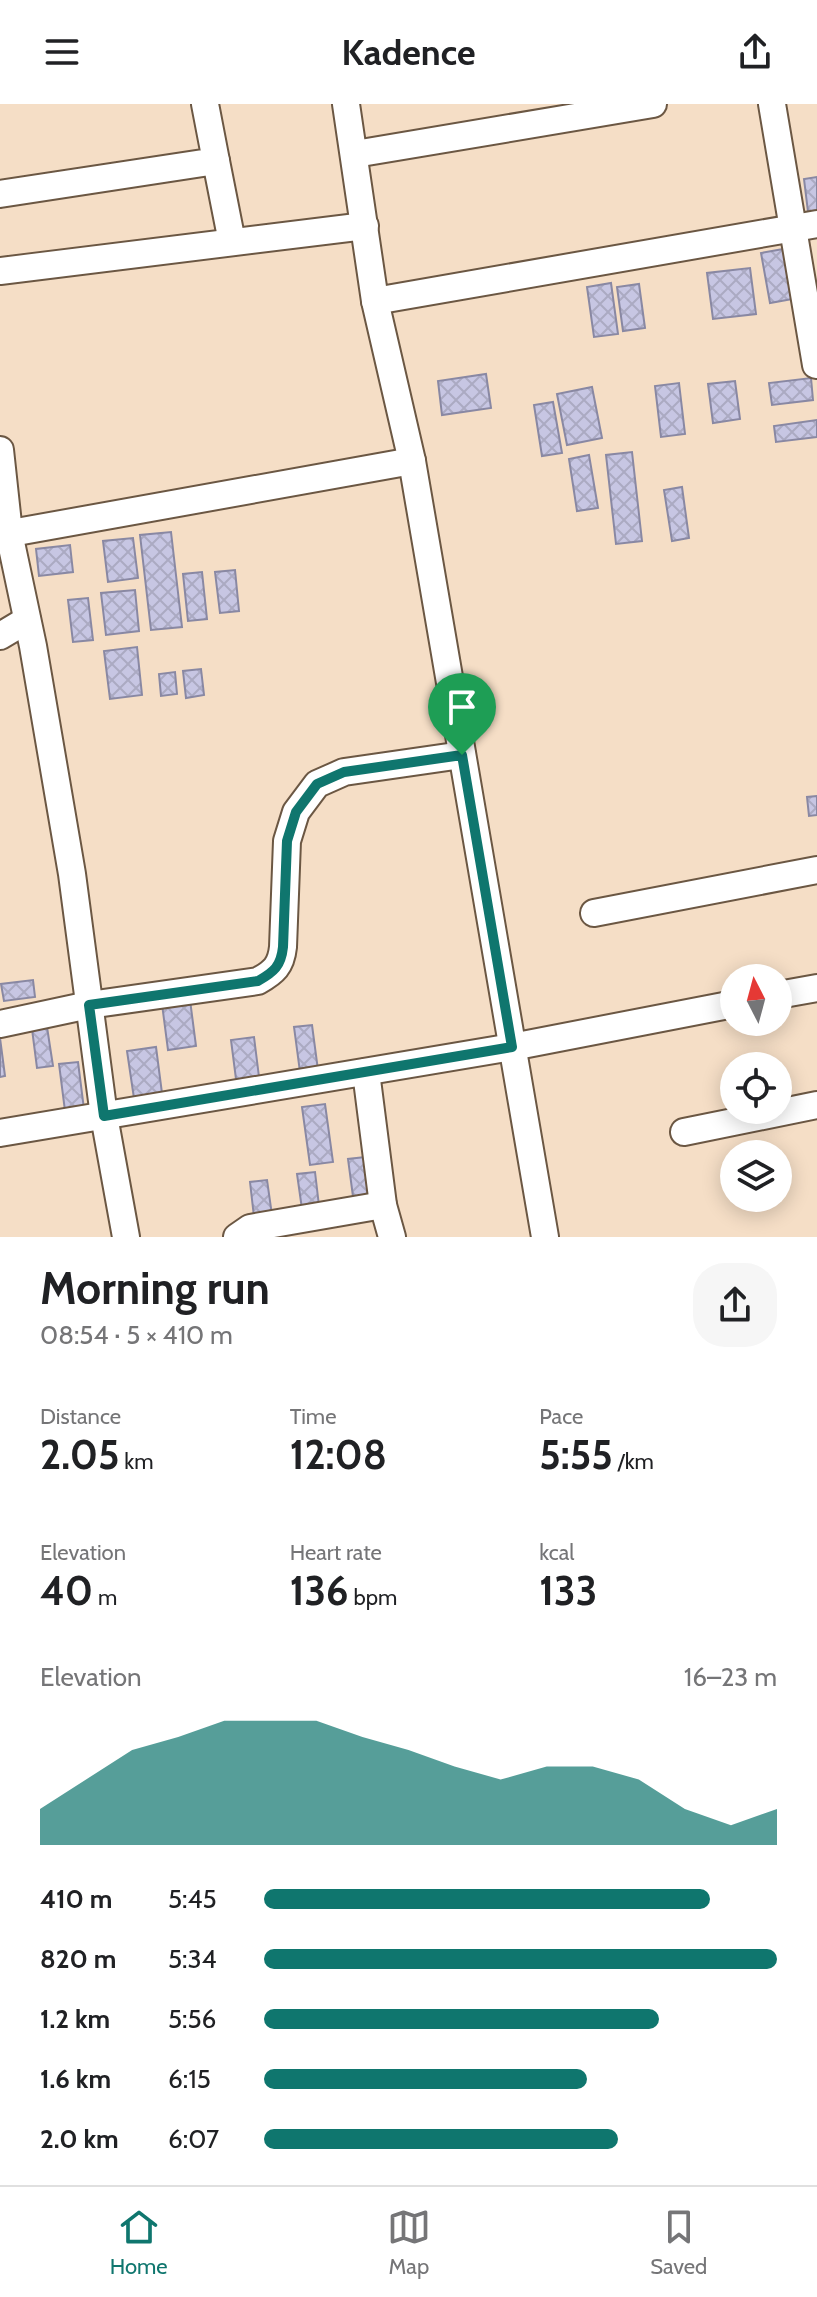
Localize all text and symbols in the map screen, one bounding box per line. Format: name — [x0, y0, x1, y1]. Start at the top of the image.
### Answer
icon: menu — [40, 30, 84, 74]
text: Kadence — [341, 30, 476, 74]
icon: share — [733, 30, 777, 74]
pin — [428, 673, 496, 755]
icon: arrive — [440, 685, 484, 729]
north arrow — [720, 964, 792, 1036]
map controls — [720, 964, 792, 1212]
button: locate — [720, 1052, 792, 1124]
button: layers — [720, 1140, 792, 1212]
text: Morning run — [40, 1262, 270, 1315]
button: share — [693, 1263, 777, 1347]
text: 08:54 · 5 × 410 m — [40, 1319, 233, 1351]
text: Distance — [40, 1403, 121, 1430]
text: Time — [290, 1403, 336, 1430]
text: Pace — [539, 1403, 583, 1430]
text: 2.05 — [40, 1430, 119, 1479]
text: 12:08 — [290, 1430, 387, 1479]
text: 5:55 — [539, 1430, 613, 1479]
text: km — [119, 1448, 154, 1475]
text: /km — [613, 1448, 654, 1475]
text: Elevation — [40, 1539, 126, 1566]
text: Heart rate — [290, 1539, 382, 1566]
text: kcal — [539, 1539, 574, 1566]
text: 40 — [40, 1566, 93, 1615]
text: 136 — [290, 1566, 348, 1615]
text: 133 — [539, 1566, 597, 1615]
text: m — [93, 1584, 117, 1611]
text: bpm — [348, 1584, 397, 1611]
text: Elevation — [40, 1661, 142, 1693]
text: 16–23 m — [684, 1661, 777, 1693]
text: 410 m — [40, 1883, 112, 1915]
text: 5:45 — [168, 1883, 217, 1915]
text: 820 m — [40, 1943, 116, 1975]
text: 5:34 — [168, 1943, 217, 1975]
text: 1.2 km — [40, 2003, 110, 2035]
text: 5:56 — [168, 2003, 216, 2035]
text: 1.6 km — [40, 2063, 111, 2095]
text: 6:15 — [168, 2063, 211, 2095]
text: 2.0 km — [40, 2123, 119, 2155]
text: 6:07 — [168, 2123, 219, 2155]
tab: Home — [110, 2205, 168, 2280]
tab: Map — [387, 2205, 431, 2280]
tab: Saved — [650, 2205, 707, 2280]

